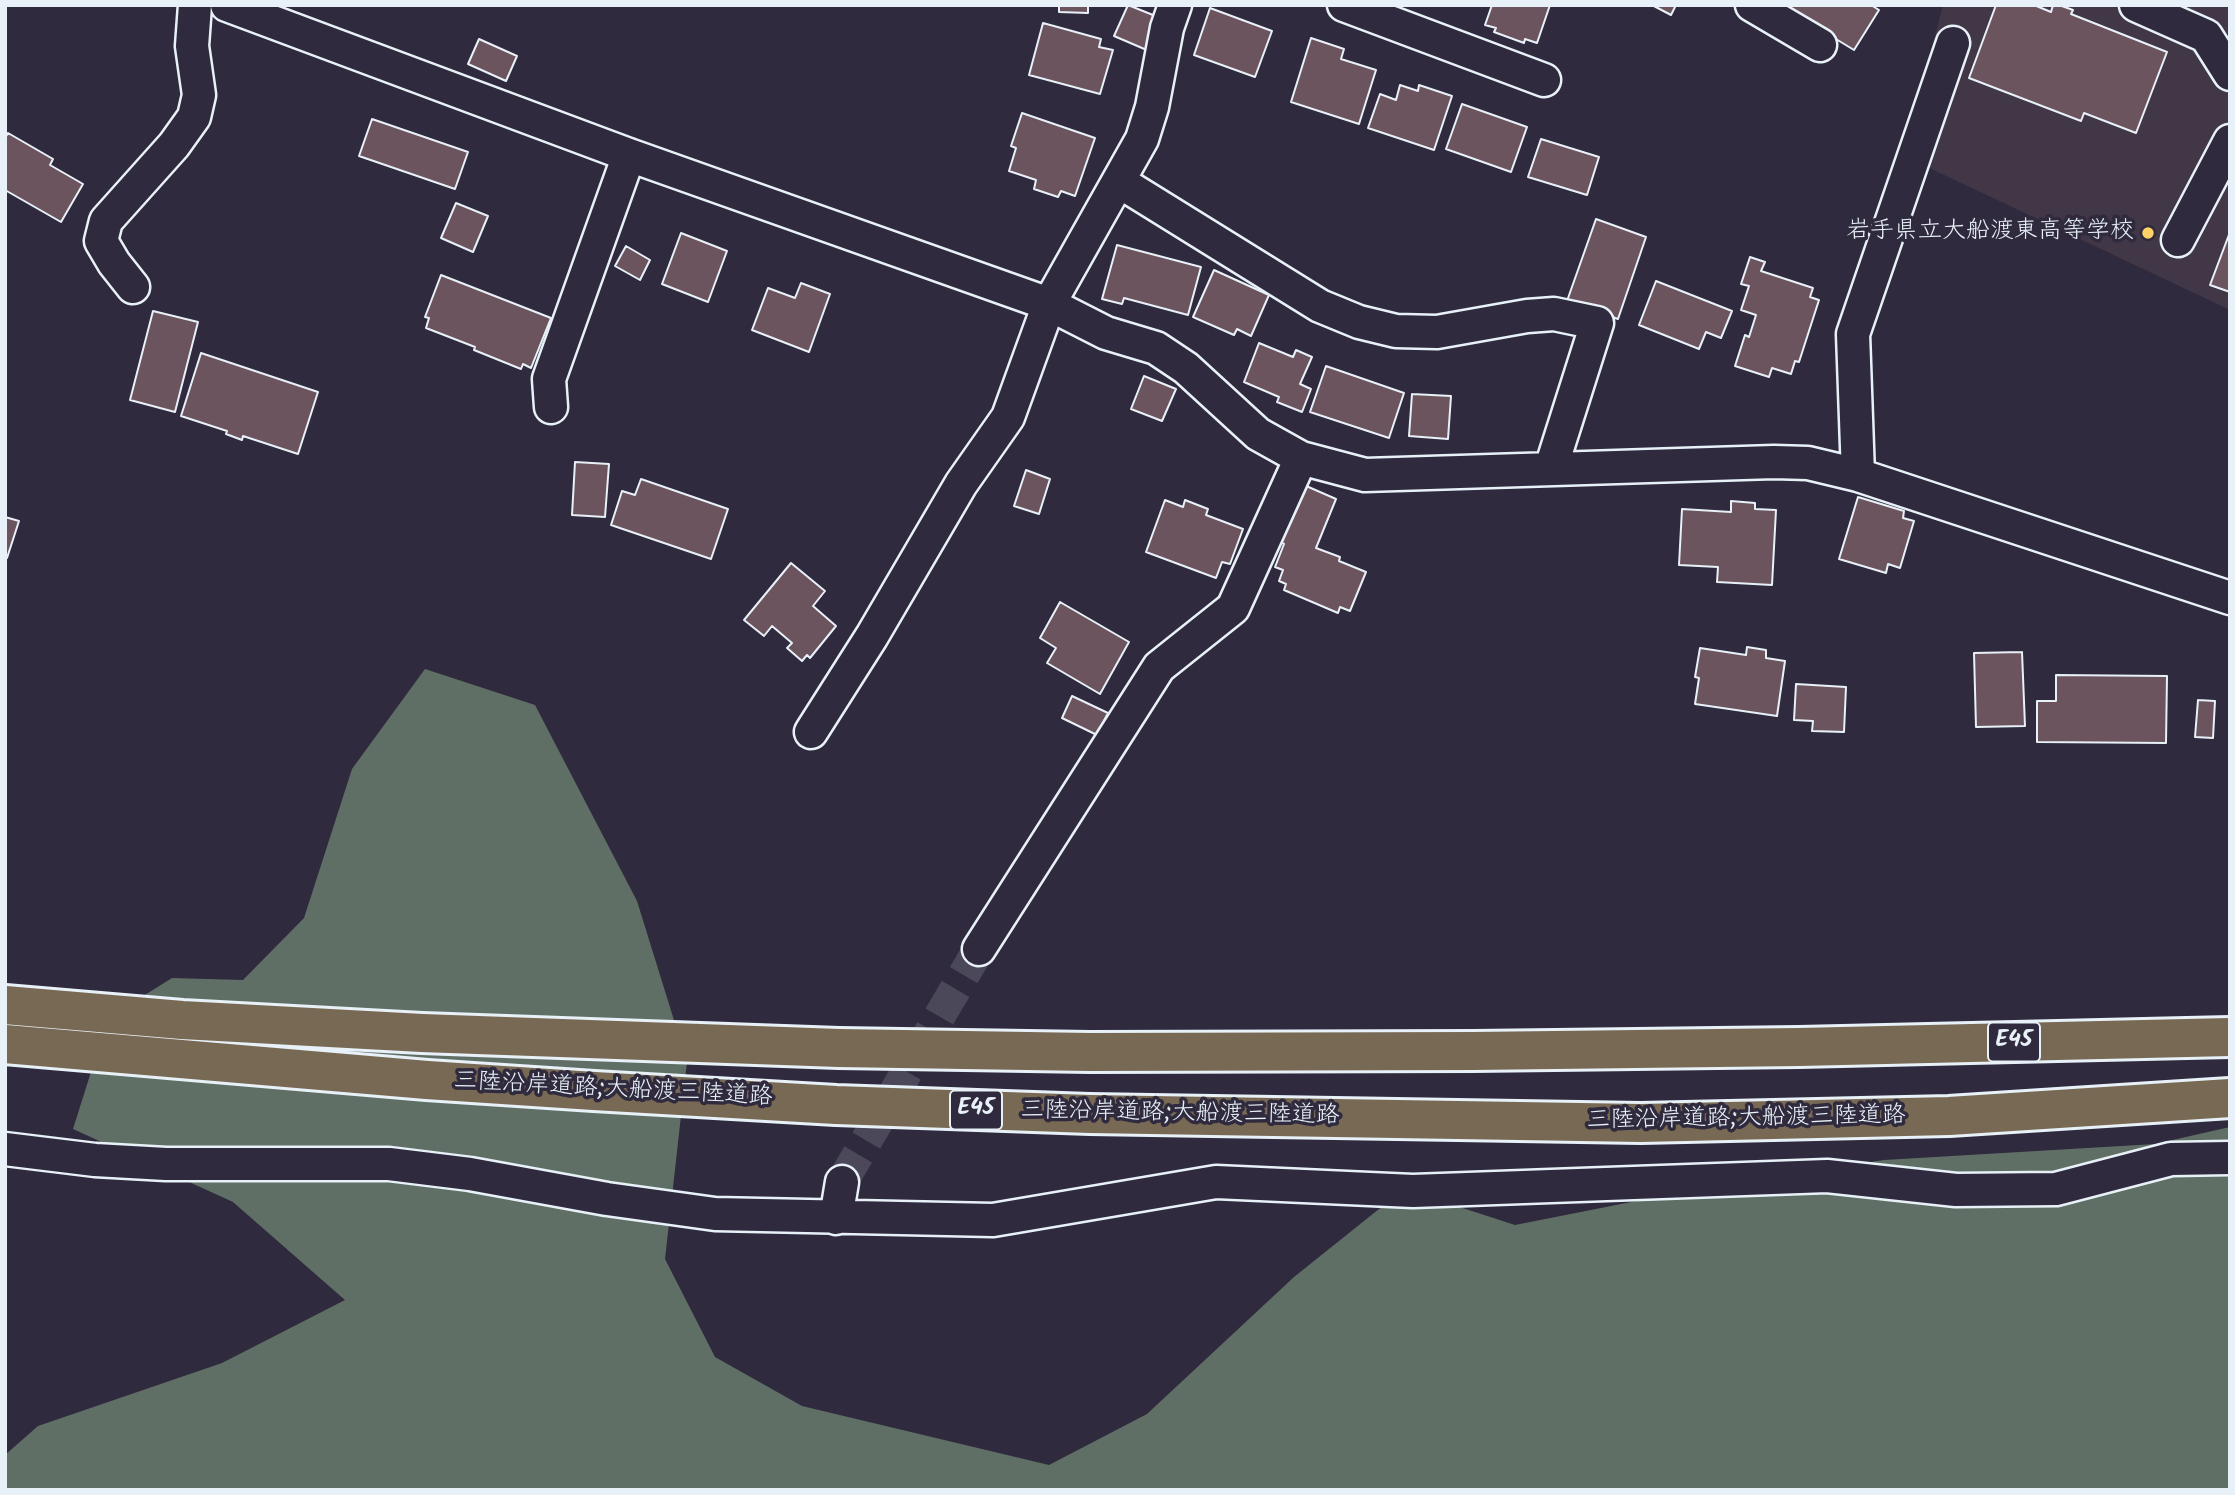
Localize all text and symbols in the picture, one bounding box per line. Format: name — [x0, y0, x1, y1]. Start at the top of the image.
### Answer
place label: 岩手県立大船渡東高等学校 — [1846, 219, 2134, 247]
marker: 岩手県立大船渡東高等学校 — [2140, 225, 2156, 241]
road number: E45 — [1988, 1023, 2040, 1062]
street label: 三陸沿岸道路;大船渡三陸道路 — [453, 1068, 773, 1114]
road number: E45 — [950, 1091, 1002, 1130]
street label: 三陸沿岸道路;大船渡三陸道路 — [1020, 1098, 1340, 1132]
street label: 三陸沿岸道路;大船渡三陸道路 — [1586, 1103, 1906, 1137]

